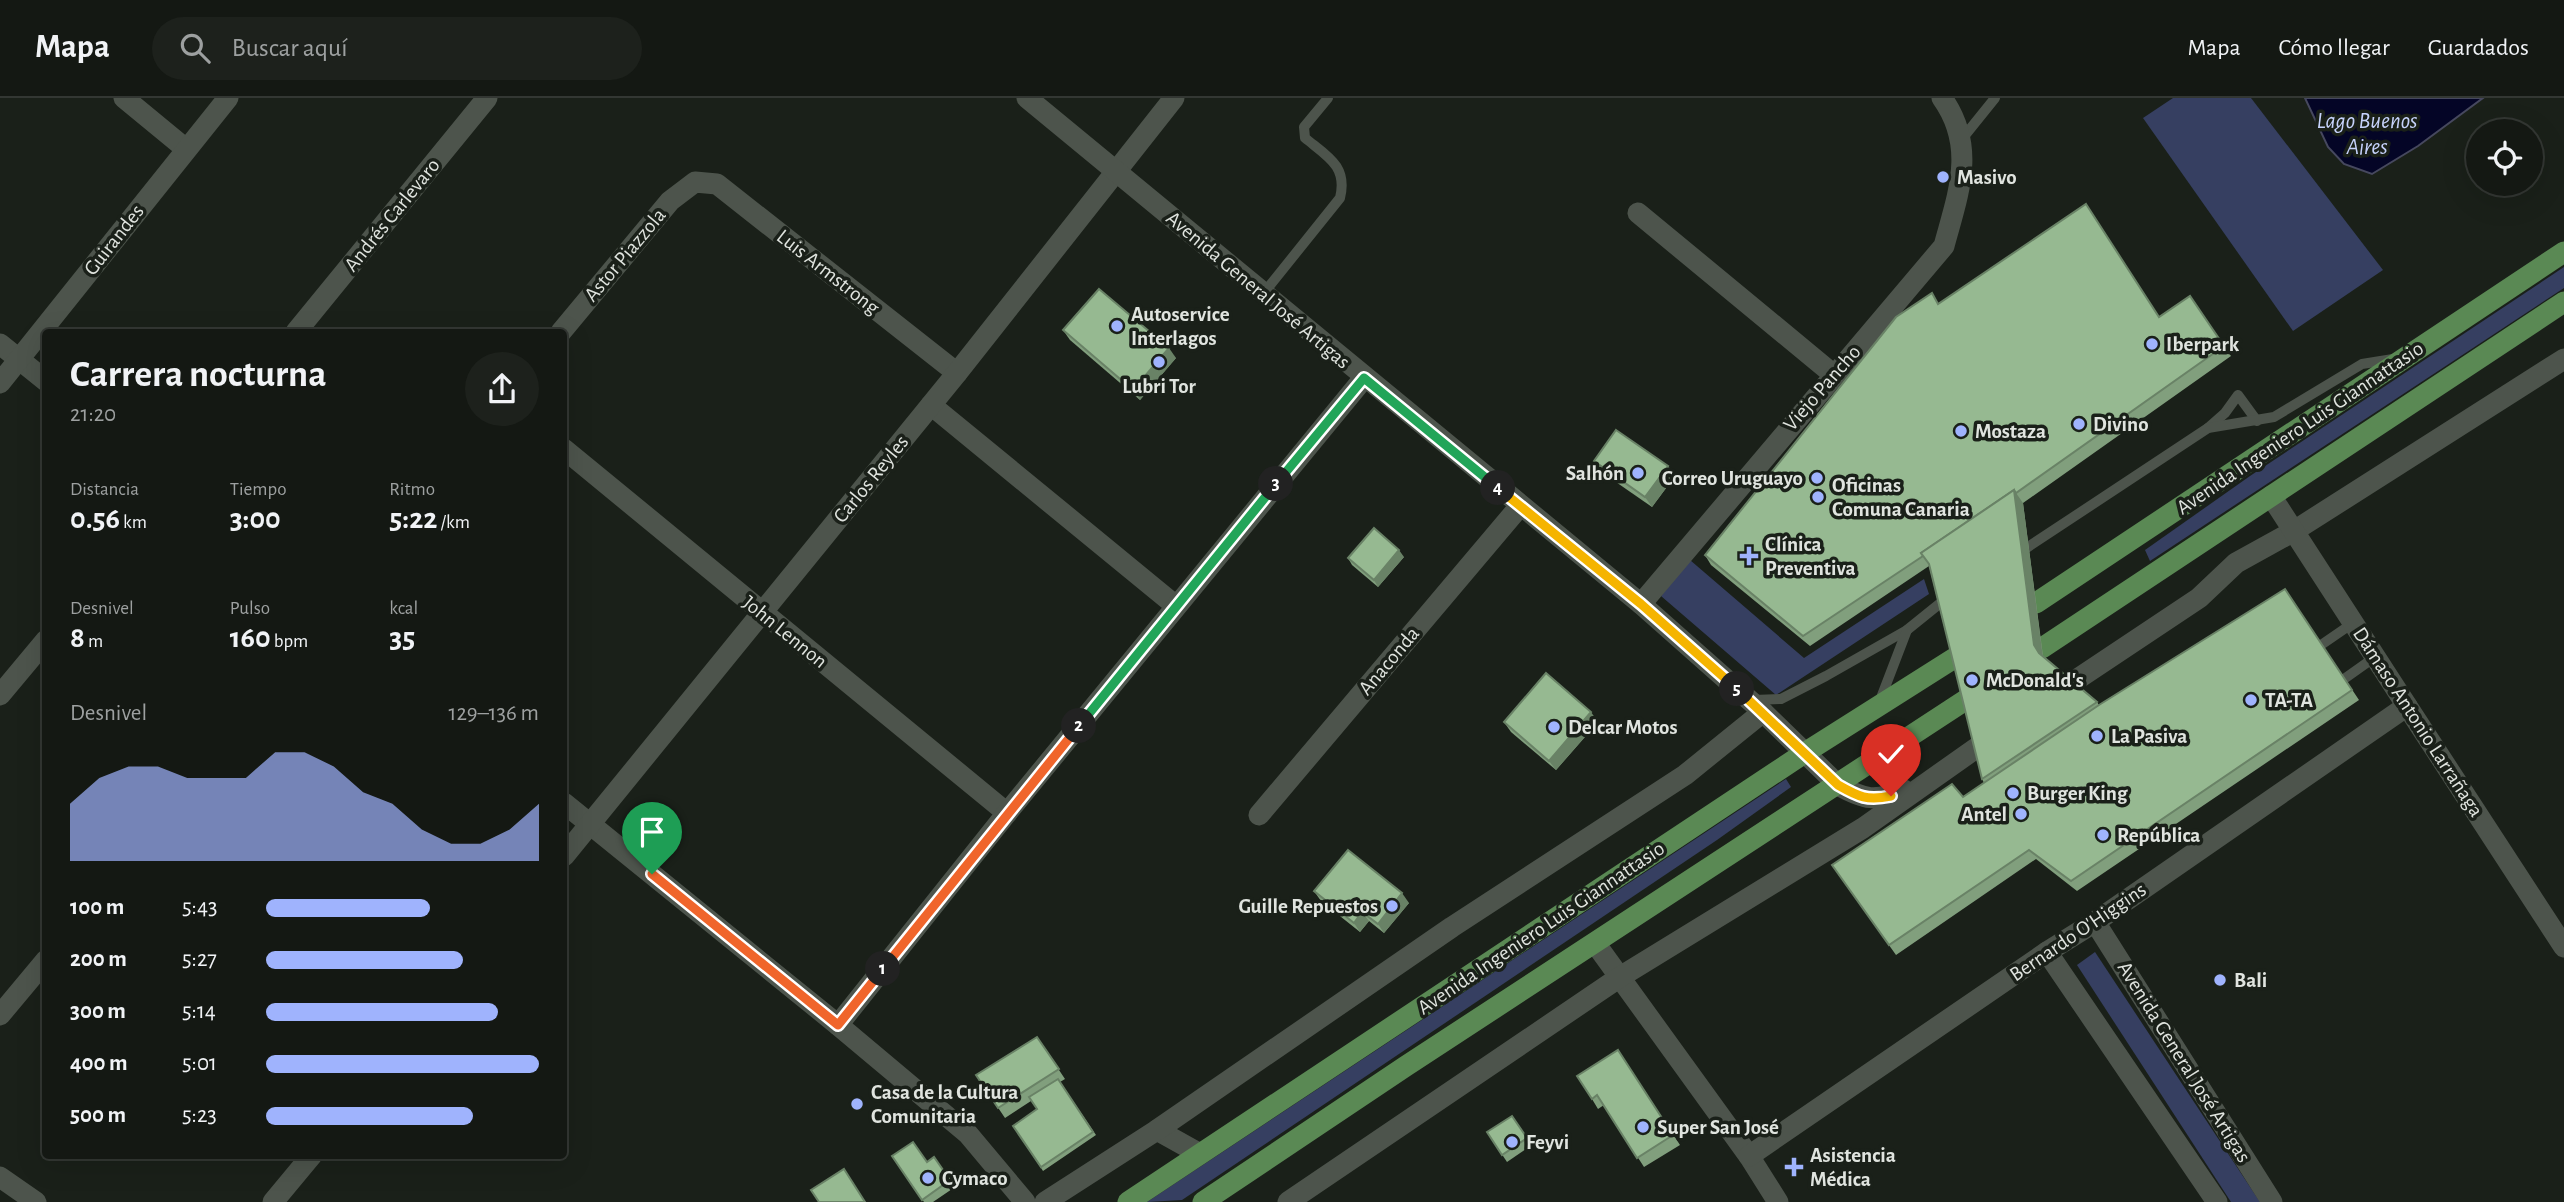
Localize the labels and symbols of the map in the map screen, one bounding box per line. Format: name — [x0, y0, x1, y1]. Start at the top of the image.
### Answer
water label: Lago Buenos Aires — [2317, 110, 2417, 159]
street label: Andrés Carlevaro — [340, 155, 444, 275]
place label: Masivo — [1957, 167, 2017, 188]
marker: Masivo — [1935, 169, 1951, 185]
street label: Guirandes — [80, 201, 148, 279]
street label: Astor Piazzola — [580, 204, 670, 306]
street label: Avenida General José Artigas — [1162, 207, 1354, 373]
street label: Luis Armstrong — [773, 226, 884, 319]
place label: Autoservice Interlagos — [1131, 304, 1230, 349]
marker: Autoservice Interlagos — [1109, 318, 1125, 334]
place label: Iberpark — [2166, 334, 2240, 355]
marker: Iberpark — [2144, 336, 2160, 352]
street label: Avenida Ingeniero Luis Giannattasio — [2173, 337, 2427, 519]
street label: Viejo Pancho — [1779, 341, 1865, 435]
marker: Lubri Tor — [1151, 354, 1167, 370]
place label: Lubri Tor — [1122, 376, 1197, 397]
place label: Divino — [2093, 414, 2149, 435]
marker: Divino — [2071, 416, 2087, 432]
place label: Mostaza — [1975, 421, 2046, 442]
marker: Mostaza — [1953, 423, 1969, 439]
street label: Carlos Reyles — [829, 431, 913, 527]
place label: Salhón — [1566, 463, 1624, 484]
marker: Salhón — [1630, 465, 1646, 481]
pin: 3 — [1258, 466, 1294, 502]
place label: Correo Uruguayo — [1662, 468, 1803, 489]
pin: 4 — [1480, 470, 1516, 506]
marker: Correo Uruguayo — [1809, 470, 1825, 486]
place label: Oficinas Comuna Canaria — [1832, 475, 1970, 520]
marker: Oficinas Comuna Canaria — [1810, 489, 1826, 505]
place label: Clínica Preventiva — [1765, 534, 1856, 579]
marker: Clínica Preventiva — [1739, 546, 1759, 566]
street label: John Lennon — [739, 592, 831, 672]
street label: Anaconda — [1355, 623, 1424, 699]
street label: Dámaso Antonio Larrañaga — [2349, 623, 2487, 821]
place label: McDonald's — [1986, 670, 2084, 691]
pin: 5 — [1720, 672, 1754, 706]
marker: McDonald's — [1964, 672, 1980, 688]
place label: TA-TA — [2265, 690, 2314, 711]
marker: TA-TA — [2243, 692, 2259, 708]
pin: 2 — [1062, 708, 1096, 744]
place label: Delcar Motos — [1568, 717, 1678, 738]
marker: Delcar Motos — [1546, 719, 1562, 735]
pin — [1861, 724, 1921, 796]
place label: La Pasiva — [2111, 726, 2187, 747]
marker: La Pasiva — [2089, 728, 2105, 744]
place label: Burger King — [2027, 783, 2128, 804]
marker: Burger King — [2005, 785, 2021, 801]
pin — [622, 802, 682, 874]
place label: Antel — [1961, 804, 2007, 825]
marker: Antel — [2013, 806, 2029, 822]
place label: República — [2117, 825, 2200, 846]
marker: República — [2095, 827, 2111, 843]
street label: Avenida Ingeniero Luis Giannattasio — [1414, 837, 1668, 1019]
street label: Bernardo O'Higgins — [2006, 879, 2150, 985]
place label: Guille Repuestos — [1238, 896, 1378, 917]
marker: Guille Repuestos — [1384, 898, 1400, 914]
pin: 1 — [866, 952, 900, 986]
street label: Avenida General José Artigas — [2113, 958, 2255, 1166]
place label: Bali — [2234, 970, 2267, 991]
marker: Bali — [2212, 972, 2228, 988]
place label: Casa de la Cultura Comunitaria — [871, 1082, 1018, 1127]
marker: Casa de la Cultura Comunitaria — [849, 1096, 865, 1112]
place label: Super San José — [1657, 1117, 1779, 1138]
marker: Super San José — [1635, 1119, 1651, 1135]
place label: Feyvi — [1526, 1132, 1569, 1153]
marker: Feyvi — [1504, 1134, 1520, 1150]
place label: Asistencia Médica — [1810, 1145, 1896, 1190]
marker: Asistencia Médica — [1784, 1157, 1804, 1177]
place label: Cymaco — [942, 1168, 1008, 1189]
marker: Cymaco — [920, 1170, 936, 1186]

